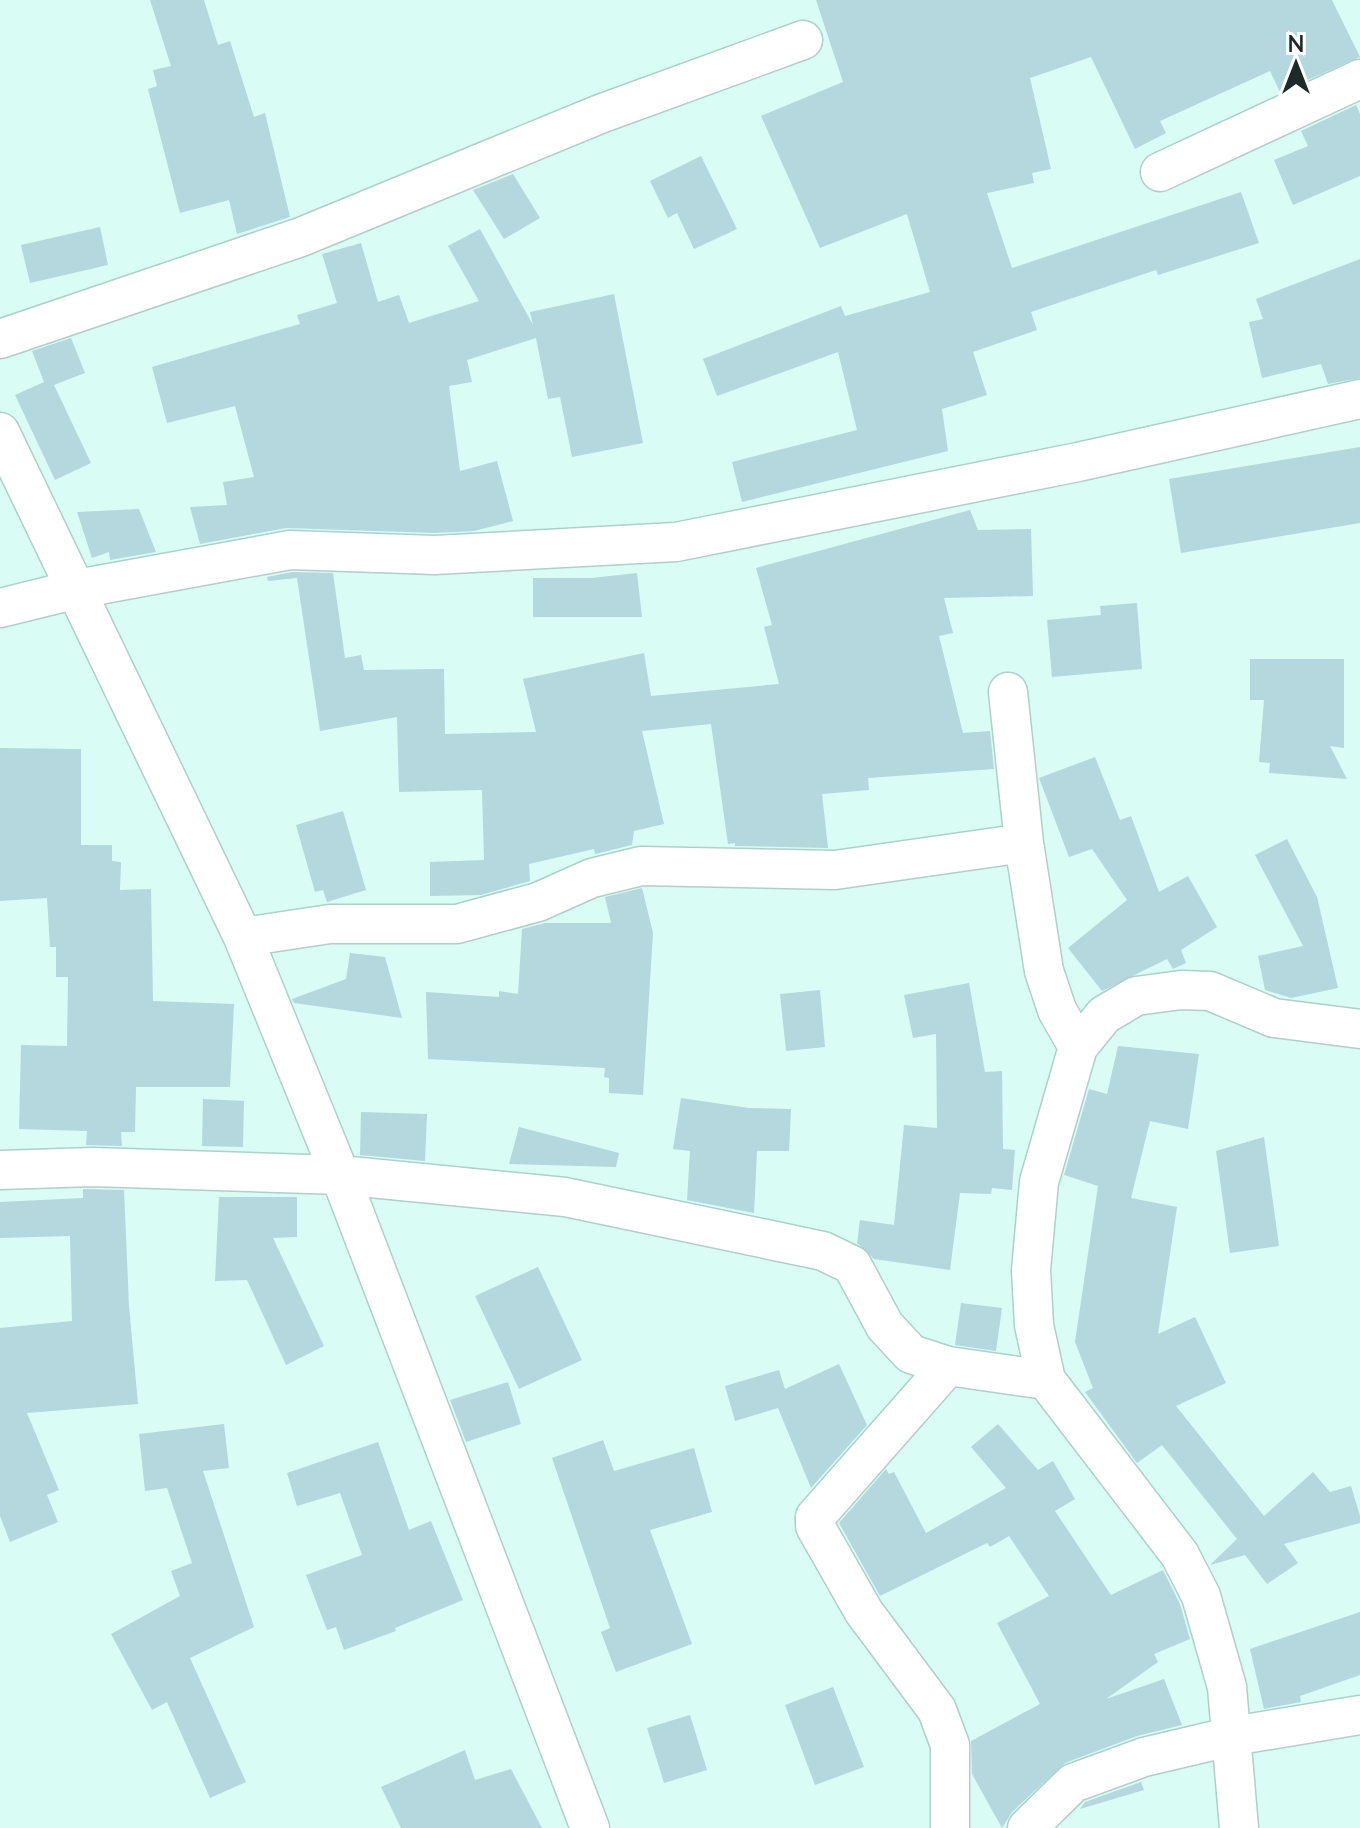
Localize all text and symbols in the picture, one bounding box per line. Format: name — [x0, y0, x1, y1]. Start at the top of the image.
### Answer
north arrow — [1256, 24, 1336, 104]
text: N — [1288, 30, 1304, 57]

